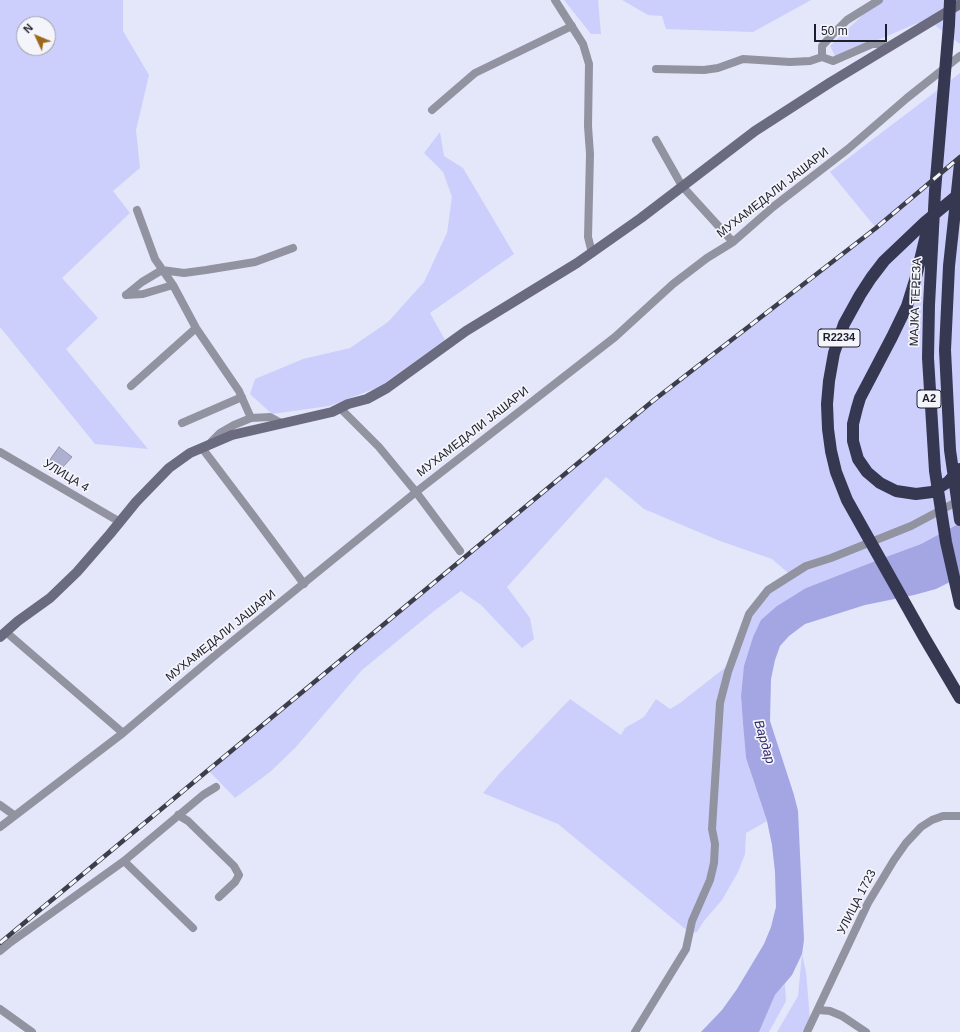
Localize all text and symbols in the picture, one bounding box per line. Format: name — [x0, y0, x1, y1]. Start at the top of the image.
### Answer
north arrow — [16, 16, 56, 56]
scale bar — [816, 16, 889, 42]
text: N — [21, 21, 35, 35]
text: 50 m — [821, 24, 848, 38]
street label: МУХАМЕДАЛИ ЈАШАРИ — [714, 145, 832, 241]
street label: МАЈКА ТЕРЕЗА — [907, 257, 925, 347]
road number: R2234 — [818, 329, 860, 347]
street label: МУХАМЕДАЛИ ЈАШАРИ — [414, 384, 532, 480]
road number: A2 — [917, 390, 941, 408]
street label: УЛИЦА 4 — [41, 457, 91, 495]
street label: МУХАМЕДАЛИ ЈАШАРИ — [163, 587, 279, 685]
water label: Вардар — [750, 718, 778, 766]
street label: УЛИЦА 1723 — [835, 867, 879, 937]

